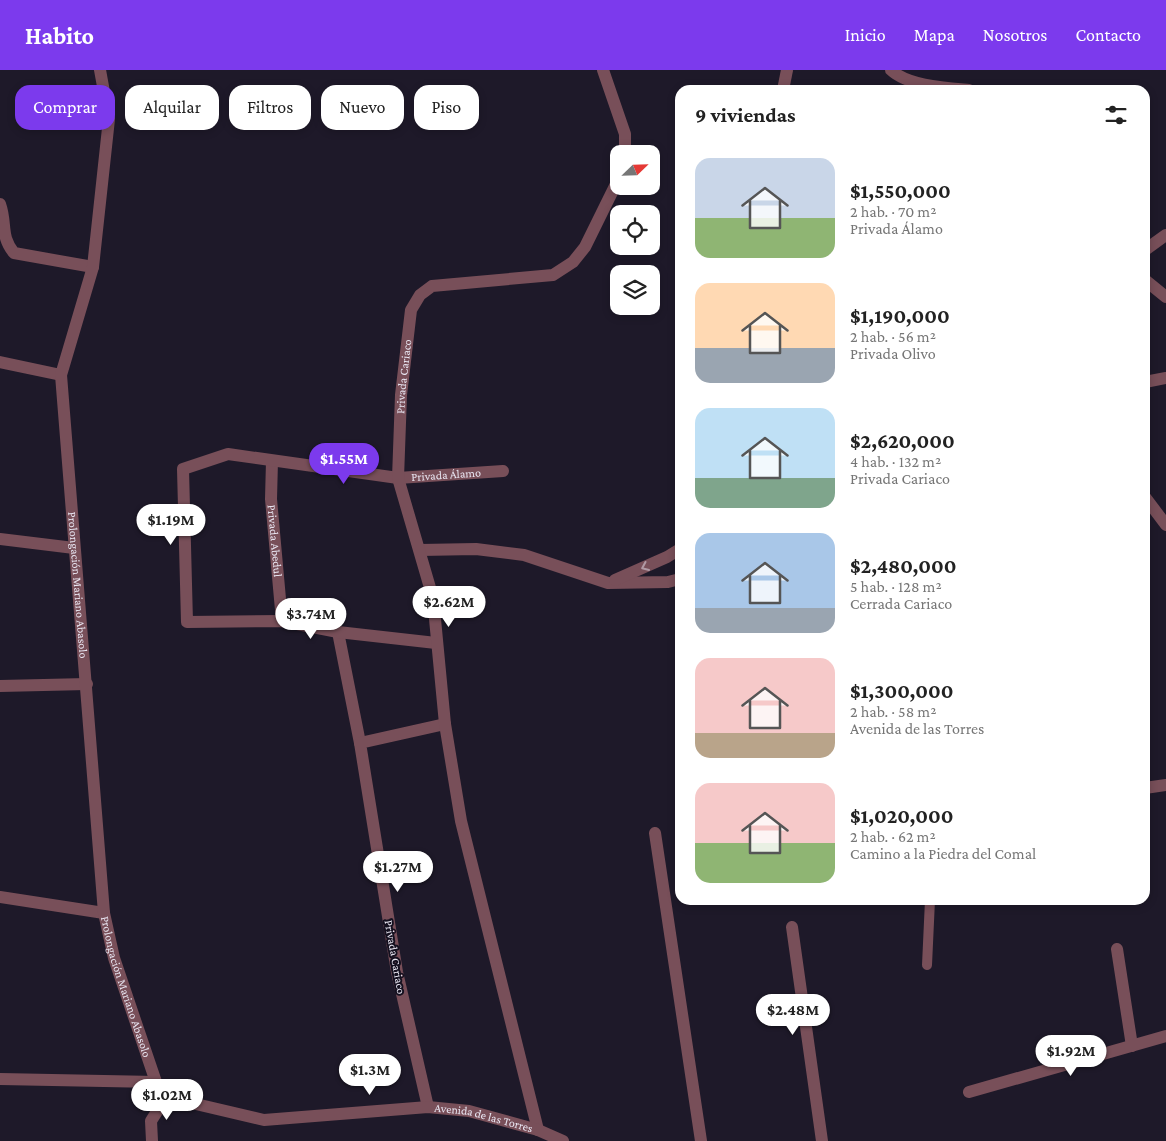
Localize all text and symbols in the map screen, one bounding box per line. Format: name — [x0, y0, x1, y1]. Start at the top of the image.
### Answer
text: Habito — [25, 22, 94, 49]
text: Inicio — [845, 25, 886, 45]
text: Mapa — [914, 25, 955, 45]
text: Nosotros — [983, 25, 1047, 45]
text: Contacto — [1075, 25, 1141, 45]
chip: Comprar — [15, 85, 115, 130]
chip: Alquilar — [125, 85, 219, 130]
chip: Filtros — [229, 85, 311, 130]
chip: Nuevo — [321, 85, 404, 130]
chip: Piso — [414, 85, 479, 130]
icon: filters — [1102, 101, 1130, 129]
text: 9 viviendas — [695, 103, 795, 127]
north arrow — [610, 145, 660, 195]
map controls — [610, 145, 660, 315]
icon: home — [735, 178, 795, 238]
text: $1,550,000 — [850, 179, 951, 203]
text: 2 hab. · 70 m² — [850, 203, 936, 220]
button: locate — [610, 205, 660, 255]
text: Privada Álamo — [850, 220, 943, 237]
button: layers — [610, 265, 660, 315]
icon: home — [735, 303, 795, 363]
text: $1,190,000 — [850, 304, 950, 328]
text: 2 hab. · 56 m² — [850, 328, 936, 345]
street label: Privada Cariaco — [393, 338, 415, 414]
text: Privada Olivo — [850, 345, 936, 362]
icon: home — [735, 428, 795, 488]
text: $2,620,000 — [850, 429, 955, 453]
pin: $1.55M — [303, 442, 385, 485]
text: $1.55M — [320, 450, 368, 467]
text: 4 hab. · 132 m² — [850, 453, 941, 470]
street label: Privada Álamo — [411, 465, 481, 484]
text: Privada Cariaco — [850, 470, 950, 487]
pin: $1.19M — [130, 504, 212, 546]
street label: Privada Abedul — [265, 504, 285, 578]
street label: Prolongación Mariano Abasolo — [65, 511, 91, 659]
text: $1.19M — [147, 511, 195, 528]
icon: home — [735, 553, 795, 613]
text: $2,480,000 — [850, 554, 957, 578]
one-way arrow — [641, 560, 650, 571]
text: 5 hab. · 128 m² — [850, 578, 942, 595]
pin: $2.62M — [408, 586, 490, 628]
text: $2.62M — [424, 593, 474, 610]
text: Cerrada Cariaco — [850, 595, 952, 612]
pin: $3.74M — [270, 598, 352, 640]
text: $3.74M — [286, 605, 336, 622]
icon: home — [735, 678, 795, 738]
text: $1,300,000 — [850, 679, 953, 703]
text: 2 hab. · 58 m² — [850, 703, 936, 720]
text: Avenida de las Torres — [850, 720, 984, 737]
icon: home — [735, 803, 795, 863]
text: $1,020,000 — [850, 804, 954, 828]
text: 2 hab. · 62 m² — [850, 828, 936, 845]
text: Camino a la Piedra del Comal — [850, 845, 1036, 862]
pin: $1.27M — [357, 850, 439, 893]
text: $1.27M — [374, 858, 422, 875]
street label: Prolongación Mariano Abasolo — [98, 915, 154, 1059]
street label: Privada Cariaco — [382, 919, 408, 995]
pin: $2.48M — [752, 994, 834, 1036]
text: $2.48M — [767, 1001, 819, 1018]
pin: $1.92M — [1030, 1034, 1112, 1077]
text: $1.92M — [1047, 1042, 1095, 1059]
pin: $1.3M — [335, 1054, 405, 1096]
text: $1.3M — [350, 1061, 390, 1078]
pin: $1.02M — [126, 1078, 208, 1121]
text: $1.02M — [142, 1086, 192, 1103]
street label: Avenida de las Torres — [434, 1101, 535, 1135]

